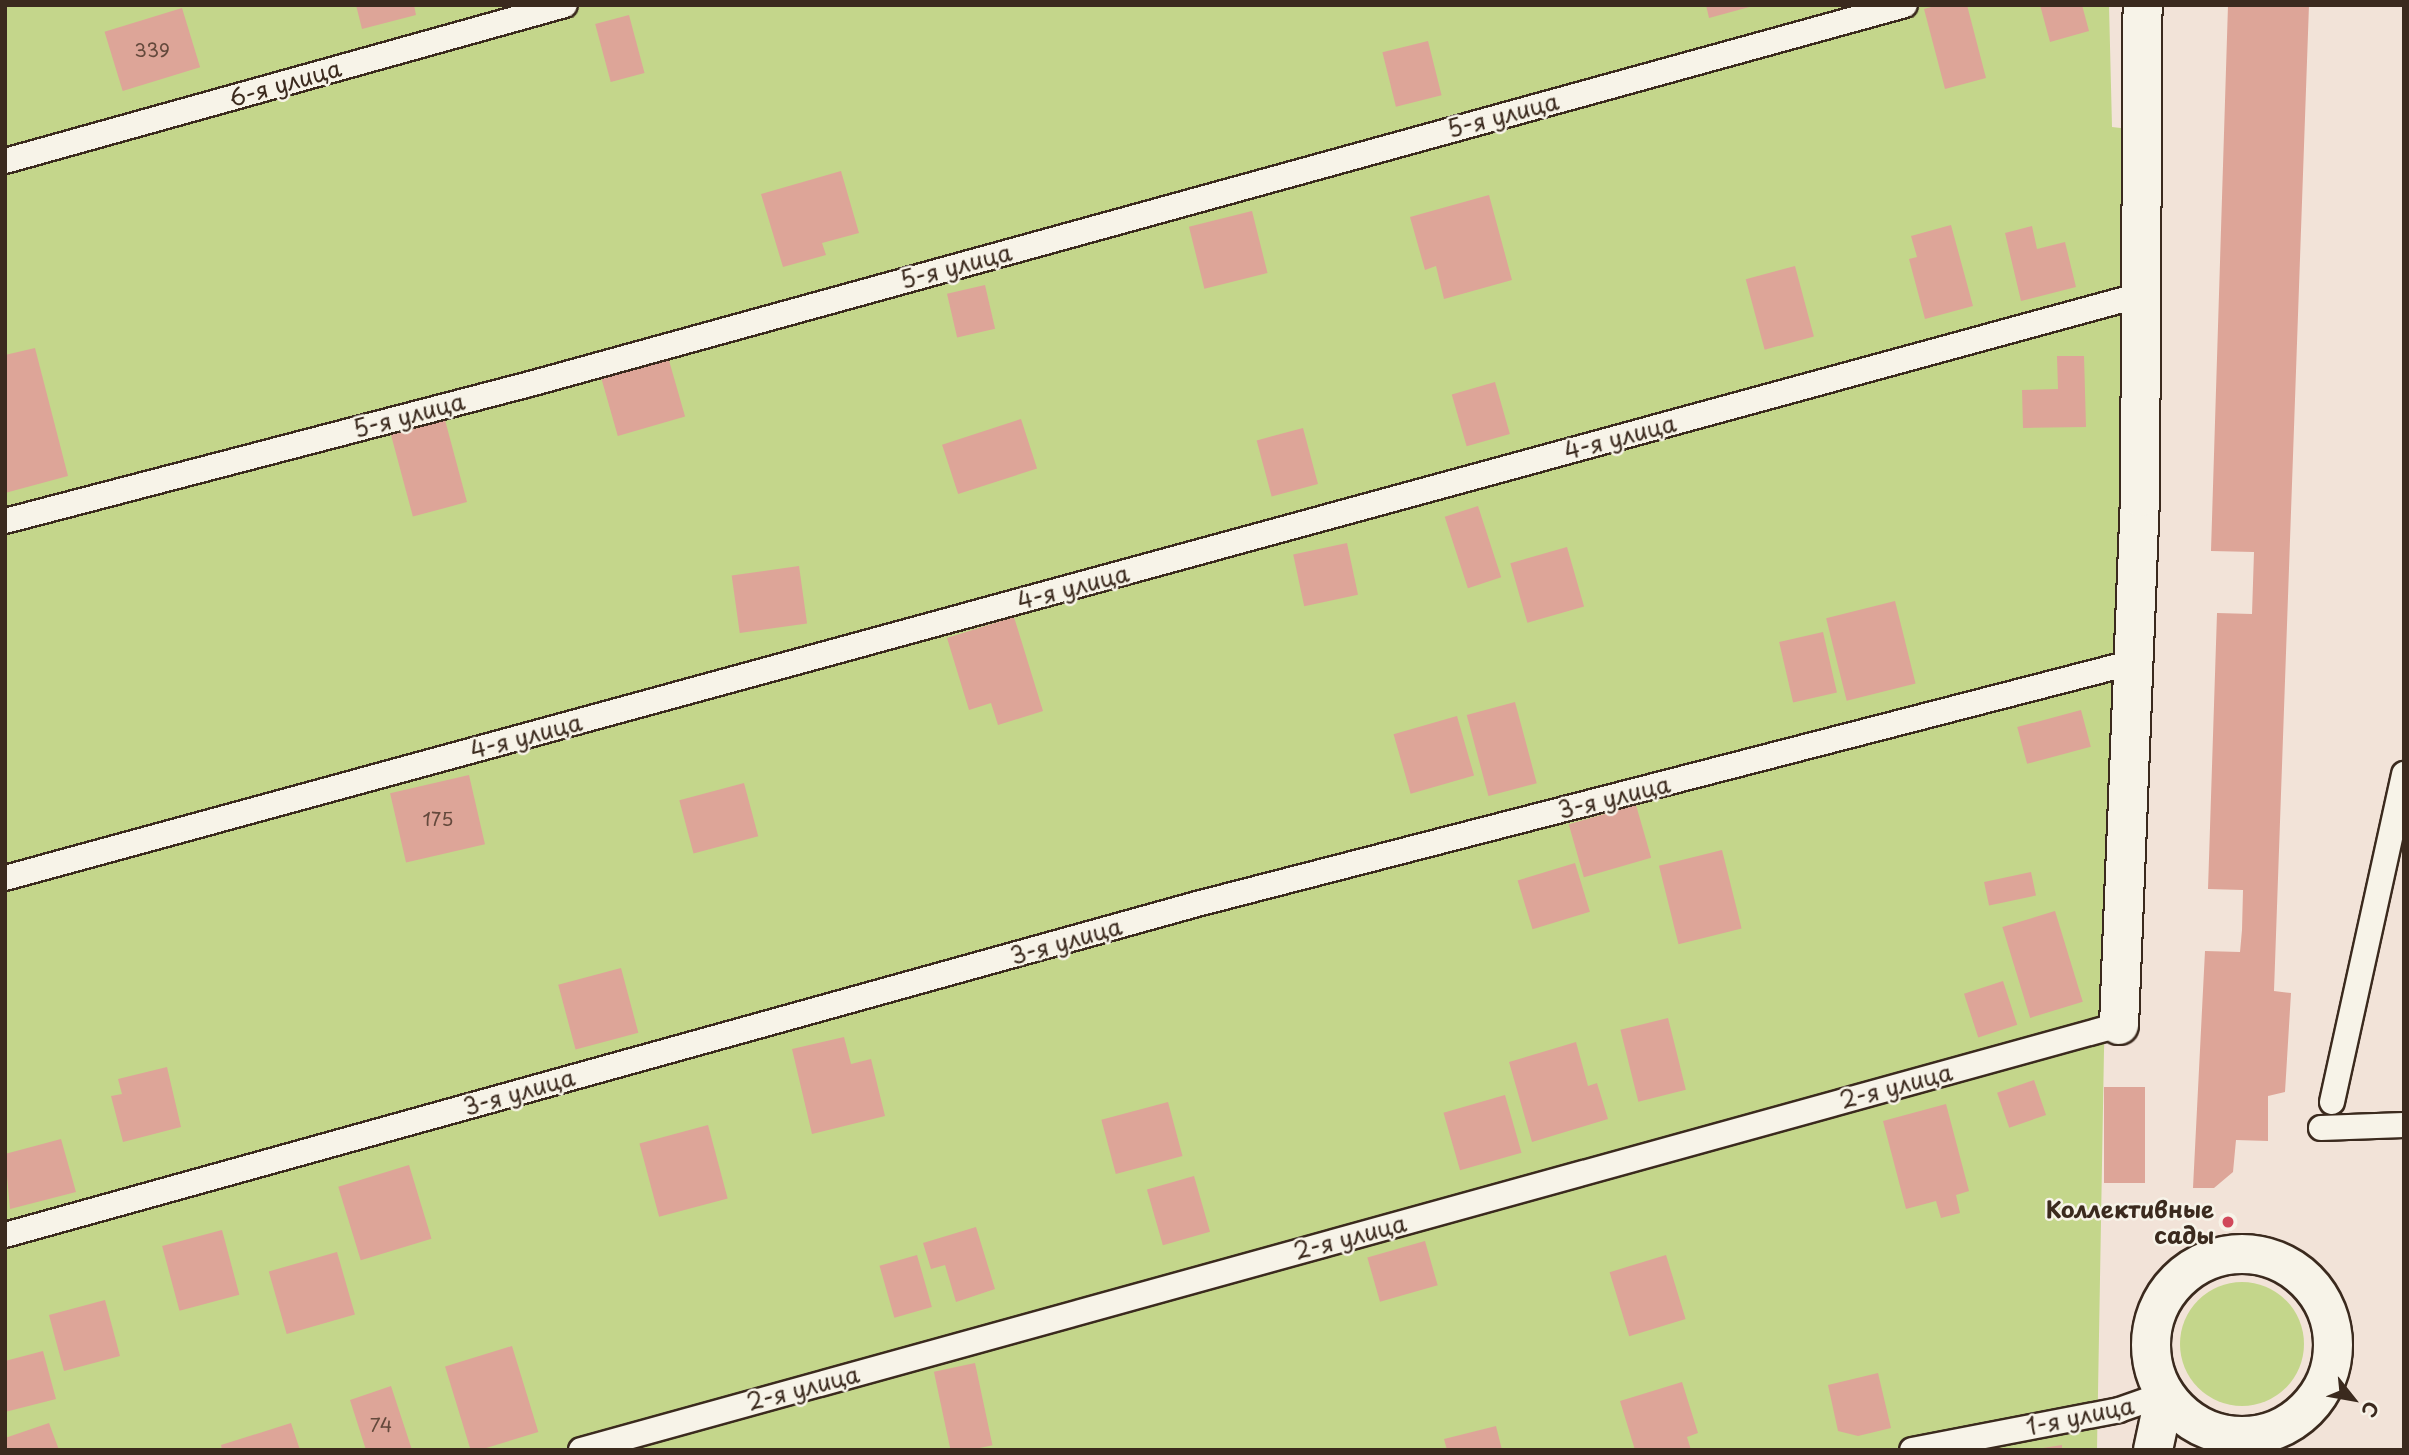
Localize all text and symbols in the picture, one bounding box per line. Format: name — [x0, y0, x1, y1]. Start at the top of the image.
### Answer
house number: 339 — [134, 39, 170, 61]
street label: 6-я улица — [225, 54, 345, 112]
street label: 5-я улица — [1444, 87, 1562, 143]
street label: 5-я улица — [897, 238, 1015, 294]
street label: 5-я улица — [350, 387, 468, 443]
street label: 4-я улица — [1561, 409, 1679, 465]
street label: 4-я улица — [1014, 559, 1132, 615]
street label: 4-я улица — [467, 708, 585, 764]
street label: 3-я улица — [1555, 770, 1673, 824]
house number: 175 — [423, 808, 453, 830]
street label: 3-я улица — [1007, 912, 1125, 970]
street label: 2-я улица — [1836, 1058, 1956, 1114]
street label: 3-я улица — [460, 1063, 578, 1121]
place label: Коллективные сады — [2046, 1195, 2214, 1249]
street label: 2-я улица — [1290, 1209, 1410, 1265]
marker: Коллективные сады — [2220, 1214, 2236, 1230]
street label: 2-я улица — [743, 1360, 863, 1416]
north arrow — [2318, 1364, 2388, 1434]
street label: 1-я улица — [2023, 1391, 2137, 1441]
text: С — [2355, 1396, 2387, 1423]
house number: 74 — [370, 1414, 392, 1436]

